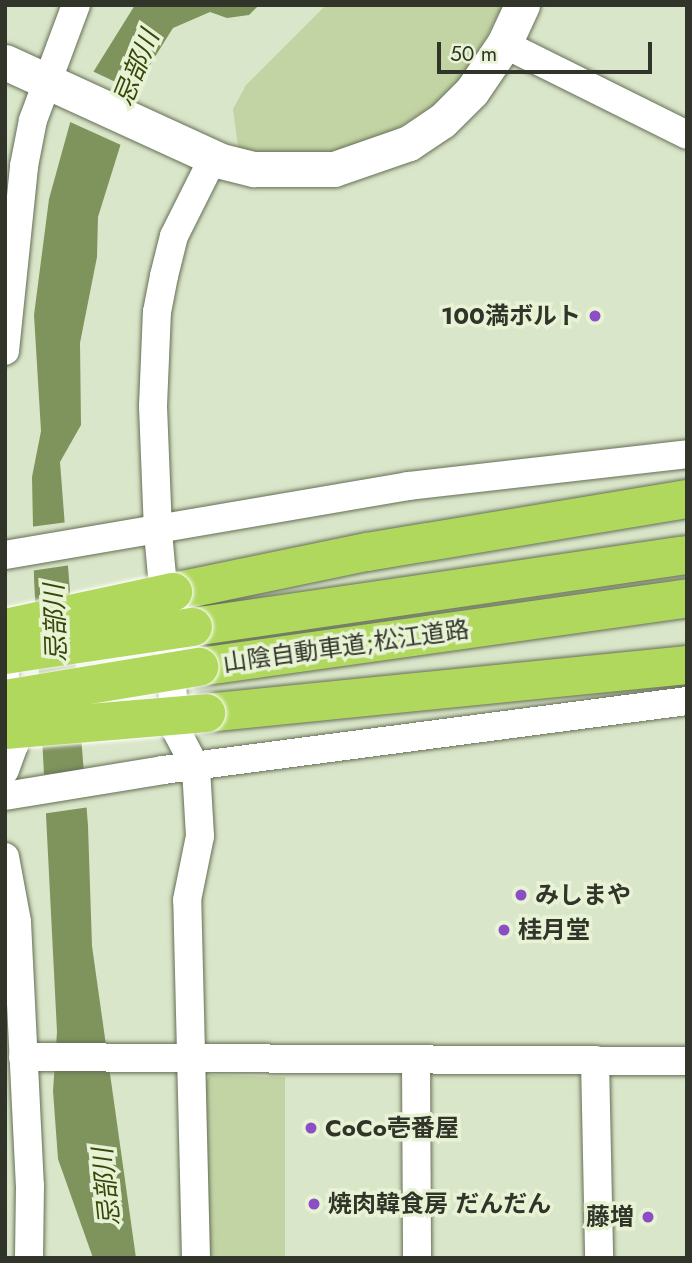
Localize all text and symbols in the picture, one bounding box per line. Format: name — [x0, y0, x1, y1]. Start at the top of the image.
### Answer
water label: 忌部川 — [108, 26, 166, 110]
scale bar — [440, 28, 655, 72]
text: 50 m — [450, 39, 497, 69]
place label: 100満ボルト — [441, 302, 581, 330]
marker: 100満ボルト — [587, 308, 603, 324]
water label: 忌部川 — [39, 583, 73, 663]
street label: 山陰自動車道;松江道路 — [221, 614, 471, 678]
place label: みしまや — [535, 881, 631, 909]
marker: みしまや — [513, 887, 529, 903]
place label: 桂月堂 — [518, 916, 590, 944]
marker: 桂月堂 — [496, 922, 512, 938]
place label: CoCo壱番屋 — [325, 1114, 459, 1142]
marker: CoCo壱番屋 — [303, 1120, 319, 1136]
water label: 忌部川 — [87, 1147, 127, 1227]
place label: 焼肉韓食房 だんだん — [328, 1190, 551, 1218]
marker: 焼肉韓食房 だんだん — [306, 1196, 322, 1212]
place label: 藤増 — [586, 1203, 634, 1231]
marker: 藤増 — [640, 1209, 656, 1225]

